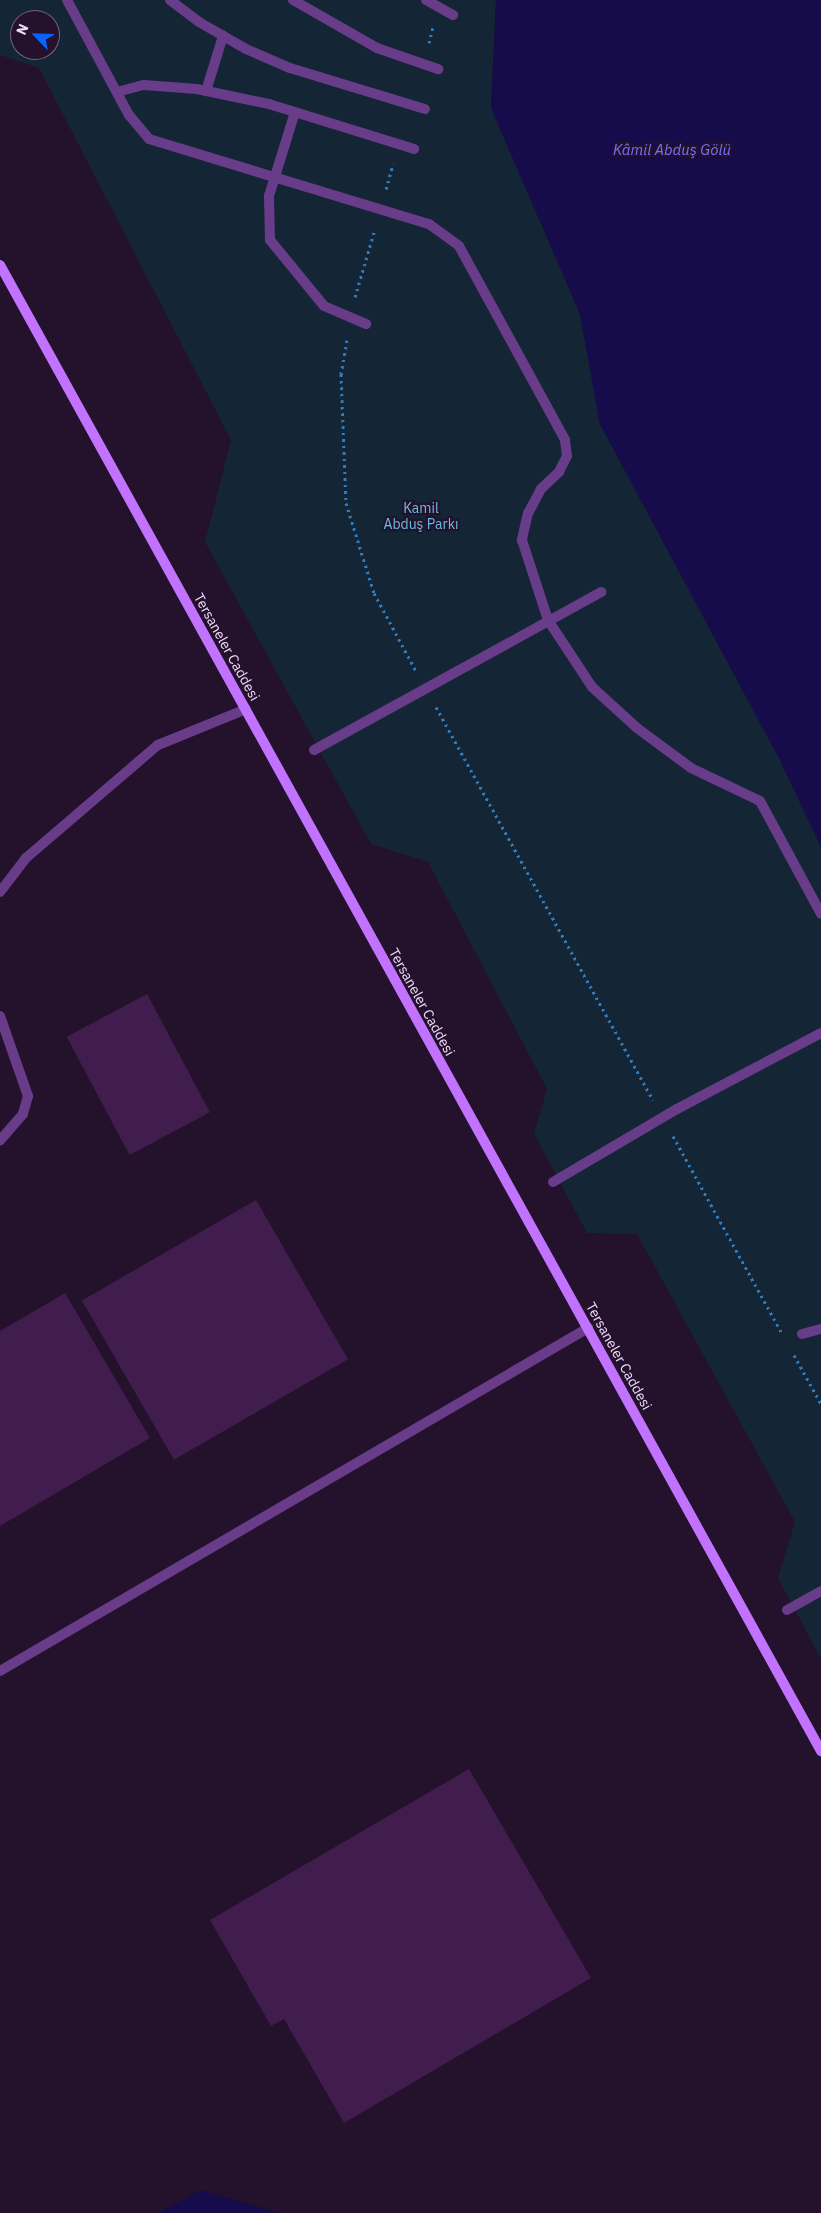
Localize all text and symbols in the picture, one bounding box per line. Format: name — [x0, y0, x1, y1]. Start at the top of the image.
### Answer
north arrow — [10, 10, 60, 60]
text: N — [12, 21, 32, 38]
water label: Kâmil Abduş Gölü — [613, 141, 731, 159]
park label: Kamil Abduş Parkı — [383, 500, 459, 532]
street label: Tersaneler Caddesi — [191, 590, 263, 704]
street label: Tersaneler Caddesi — [386, 945, 458, 1059]
street label: Tersaneler Caddesi — [583, 1299, 655, 1413]

